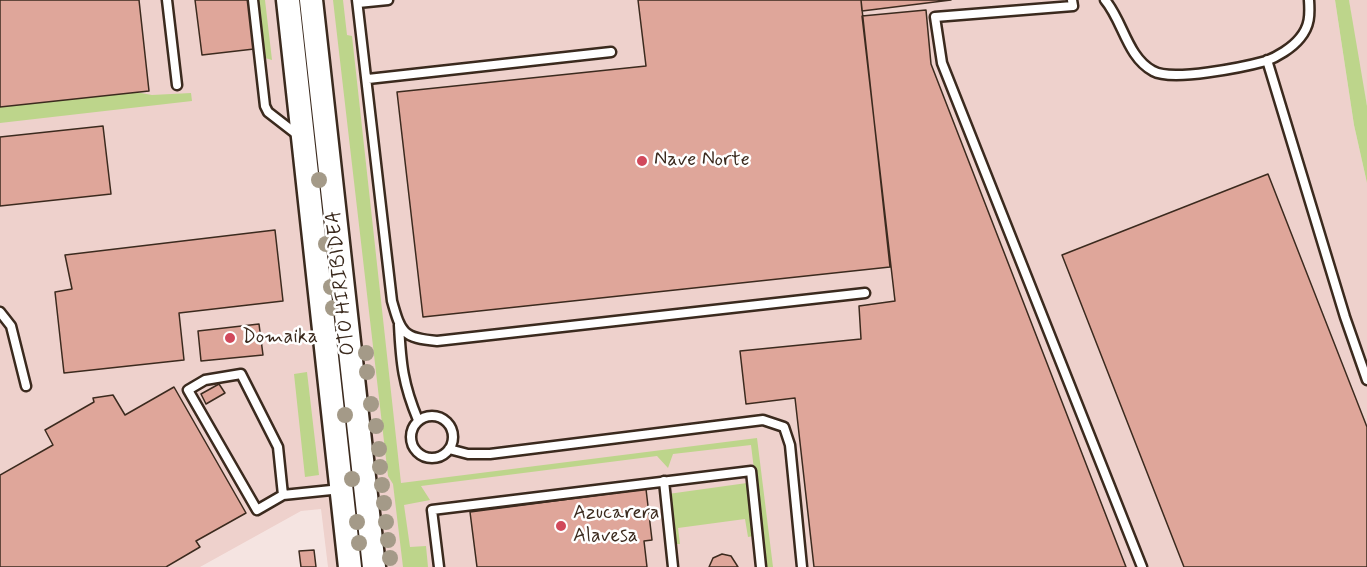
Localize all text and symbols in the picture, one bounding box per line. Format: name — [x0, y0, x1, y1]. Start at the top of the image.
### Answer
place label: Nave Norte — [654, 149, 750, 173]
marker: Nave Norte — [635, 154, 649, 168]
street label: OTO HIRIBIDEA — [322, 209, 362, 357]
place label: Domaika — [242, 326, 318, 350]
marker: Domaika — [223, 331, 237, 345]
place label: Azucarera Alavesa — [573, 502, 660, 549]
marker: Azucarera Alavesa — [554, 519, 568, 533]

